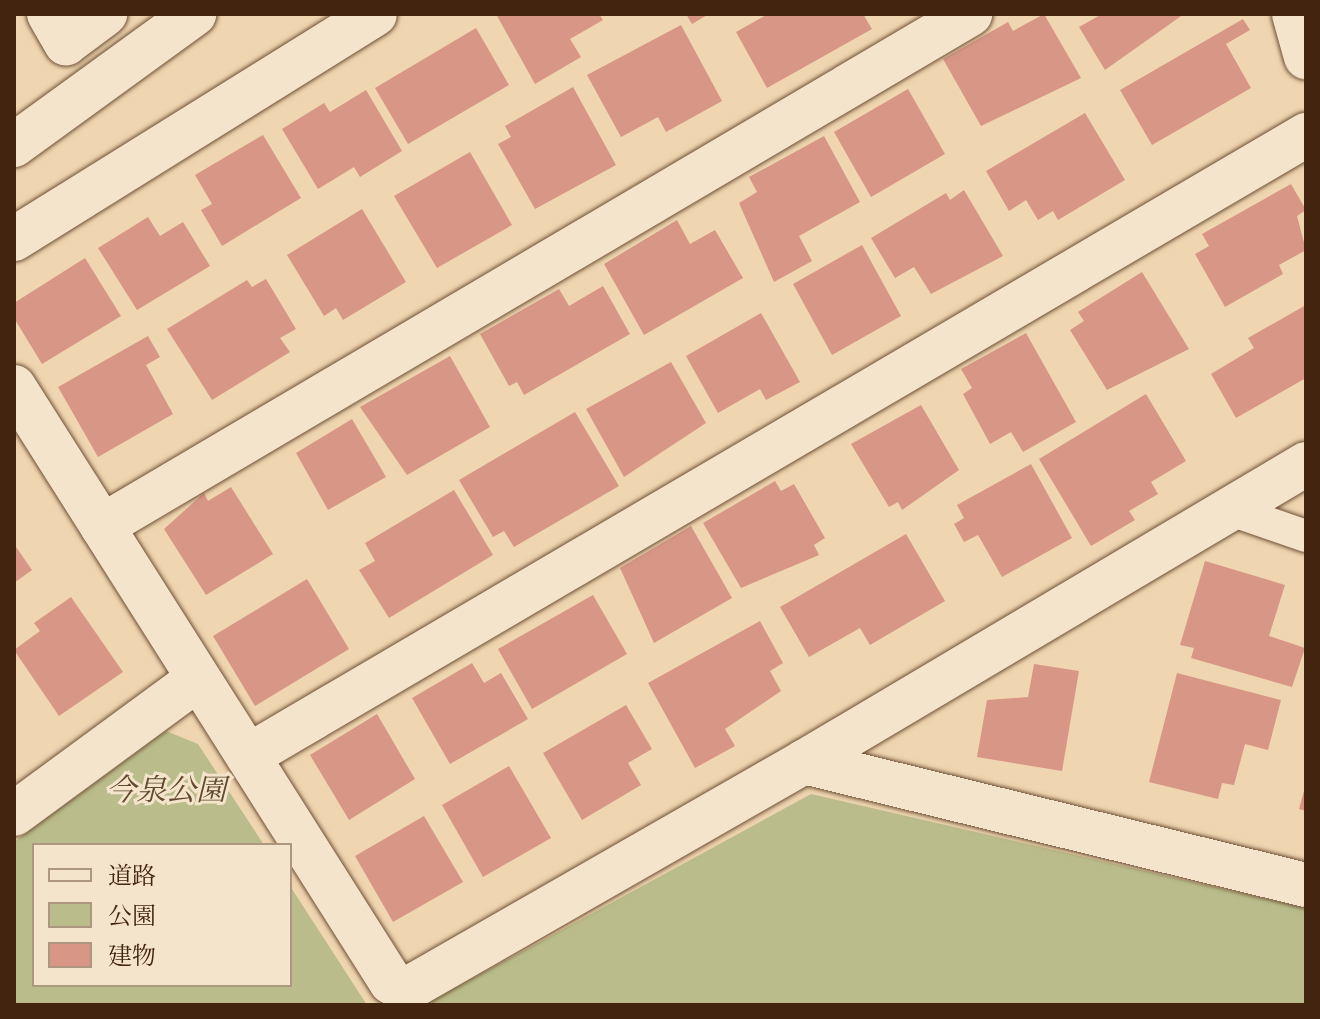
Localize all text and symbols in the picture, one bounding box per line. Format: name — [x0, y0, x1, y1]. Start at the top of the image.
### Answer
park label: 今泉公園 — [106, 775, 226, 811]
legend — [32, 843, 292, 987]
text: 道路 — [108, 861, 156, 895]
text: 公園 — [108, 901, 156, 935]
text: 建物 — [108, 941, 156, 975]

